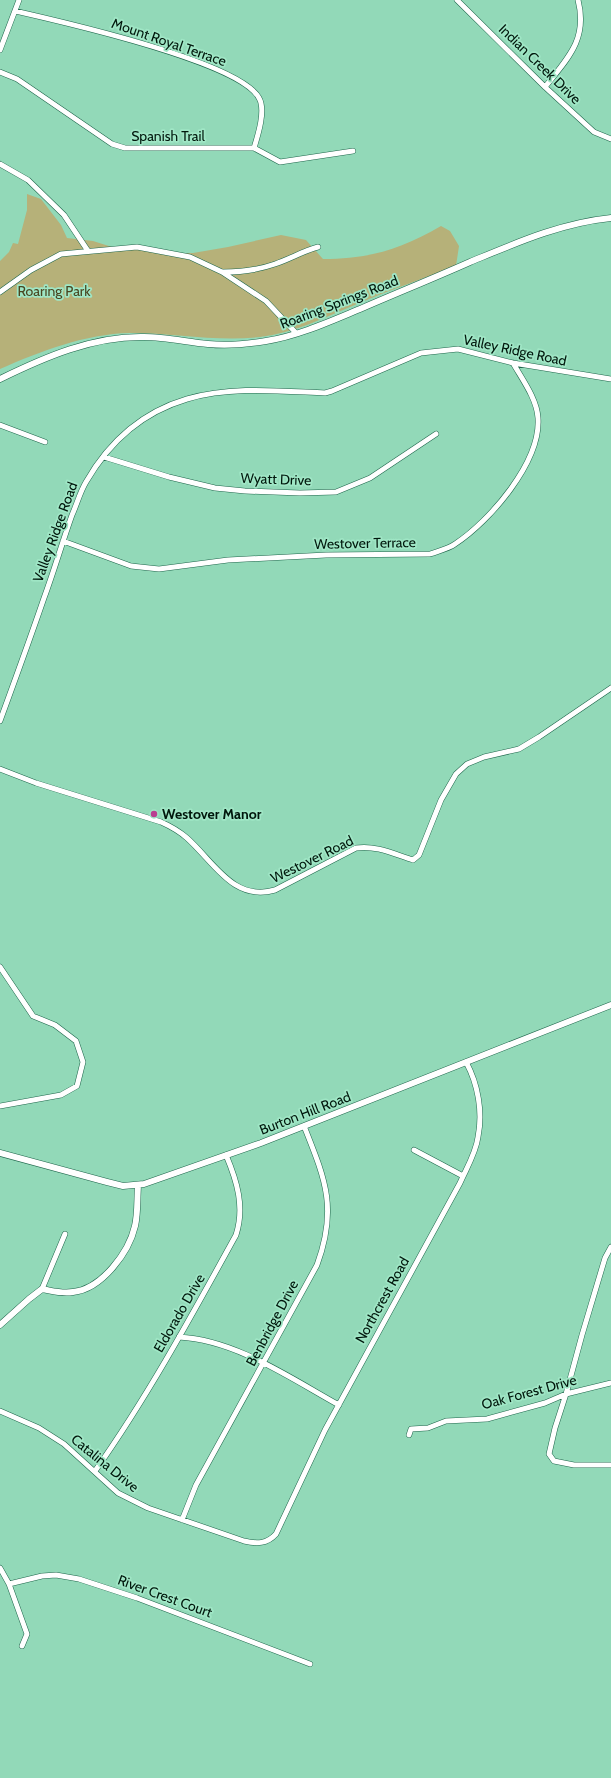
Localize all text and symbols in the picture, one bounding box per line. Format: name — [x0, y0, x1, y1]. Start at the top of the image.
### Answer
street label: Mount Royal Terrace — [109, 14, 229, 70]
street label: Indian Creek Drive — [495, 20, 585, 108]
street label: Spanish Trail — [131, 127, 205, 145]
street label: Roaring Springs Road — [277, 271, 401, 333]
park label: Roaring Park — [17, 282, 91, 300]
street label: Valley Ridge Road — [462, 330, 568, 370]
street label: Wyatt Drive — [240, 469, 312, 489]
street label: Valley Ridge Road — [29, 479, 81, 585]
street label: Westover Terrace — [314, 533, 416, 553]
place label: Westover Manor — [162, 805, 262, 823]
marker: Westover Manor — [149, 809, 159, 819]
street label: Westover Road — [268, 831, 356, 887]
street label: Burton Hill Road — [257, 1087, 353, 1139]
street label: Northcrest Road — [351, 1254, 413, 1346]
street label: Eldorado Drive — [149, 1271, 209, 1355]
street label: Benbridge Drive — [242, 1277, 302, 1369]
street label: Oak Forest Drive — [479, 1371, 579, 1413]
street label: Catalina Drive — [67, 1430, 143, 1496]
street label: River Crest Court — [115, 1571, 215, 1621]

